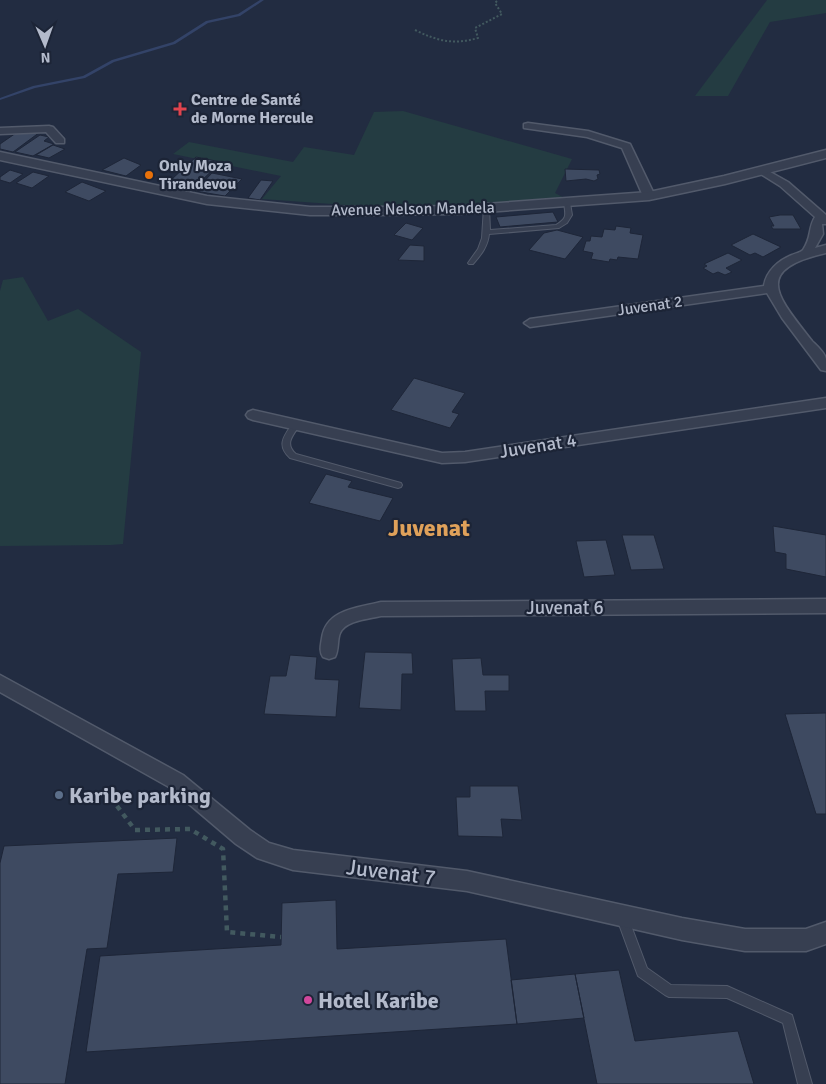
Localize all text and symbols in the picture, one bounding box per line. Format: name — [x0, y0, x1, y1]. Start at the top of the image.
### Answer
north arrow — [20, 20, 70, 70]
text: N — [40, 49, 51, 66]
place label: Centre de Santé de Morne Hercule — [191, 90, 314, 128]
marker: Centre de Santé de Morne Hercule — [173, 102, 187, 116]
place label: Only Moza Tirandevou — [159, 156, 236, 194]
marker: Only Moza Tirandevou — [143, 169, 155, 181]
street label: Avenue Nelson Mandela — [331, 198, 495, 220]
street label: Juvenat 2 — [616, 292, 684, 320]
street label: Juvenat 4 — [498, 428, 578, 464]
district label: Juvenat — [388, 513, 470, 543]
street label: Juvenat 6 — [526, 596, 604, 620]
place label: Karibe parking — [69, 782, 211, 809]
marker: Karibe parking — [53, 789, 65, 801]
street label: Juvenat 7 — [345, 853, 437, 891]
place label: Hotel Karibe — [318, 987, 439, 1014]
marker: Hotel Karibe — [302, 994, 314, 1006]

